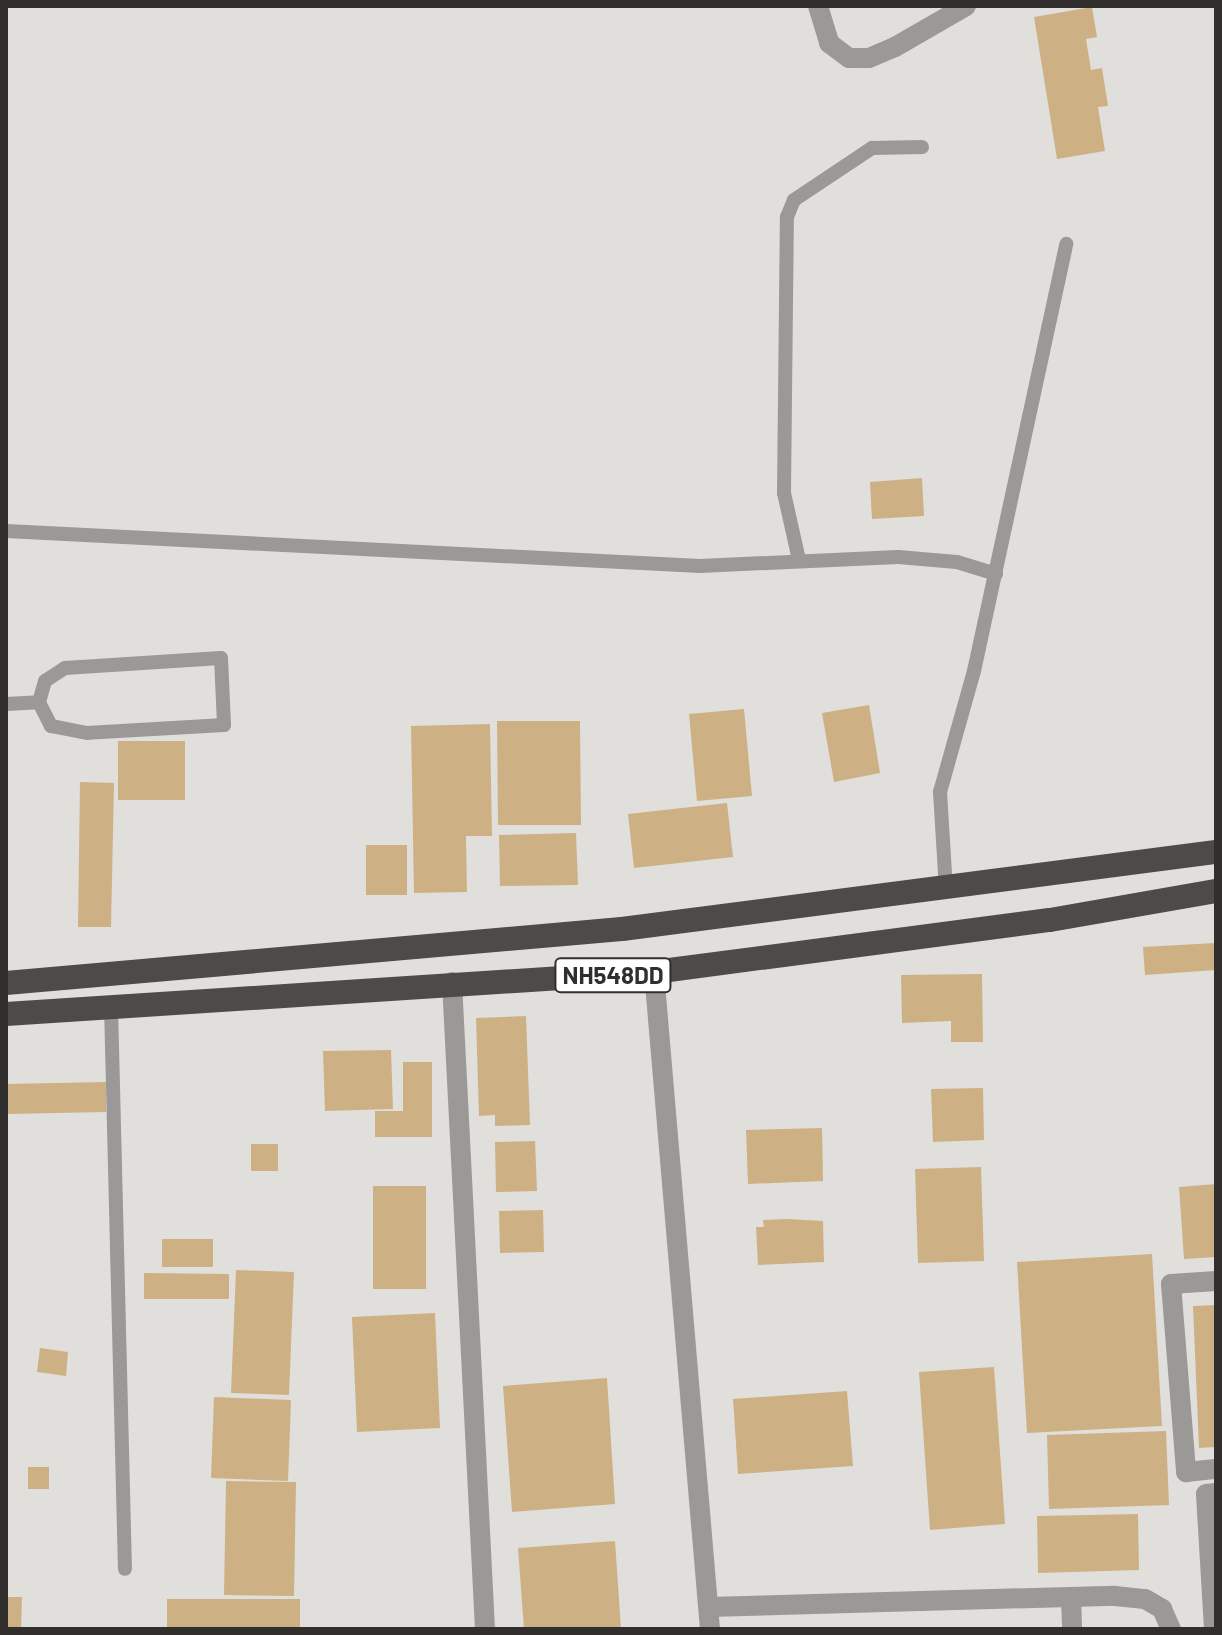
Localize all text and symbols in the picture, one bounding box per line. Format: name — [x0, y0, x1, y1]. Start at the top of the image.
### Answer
road number: NH548DD — [553, 955, 673, 995]

